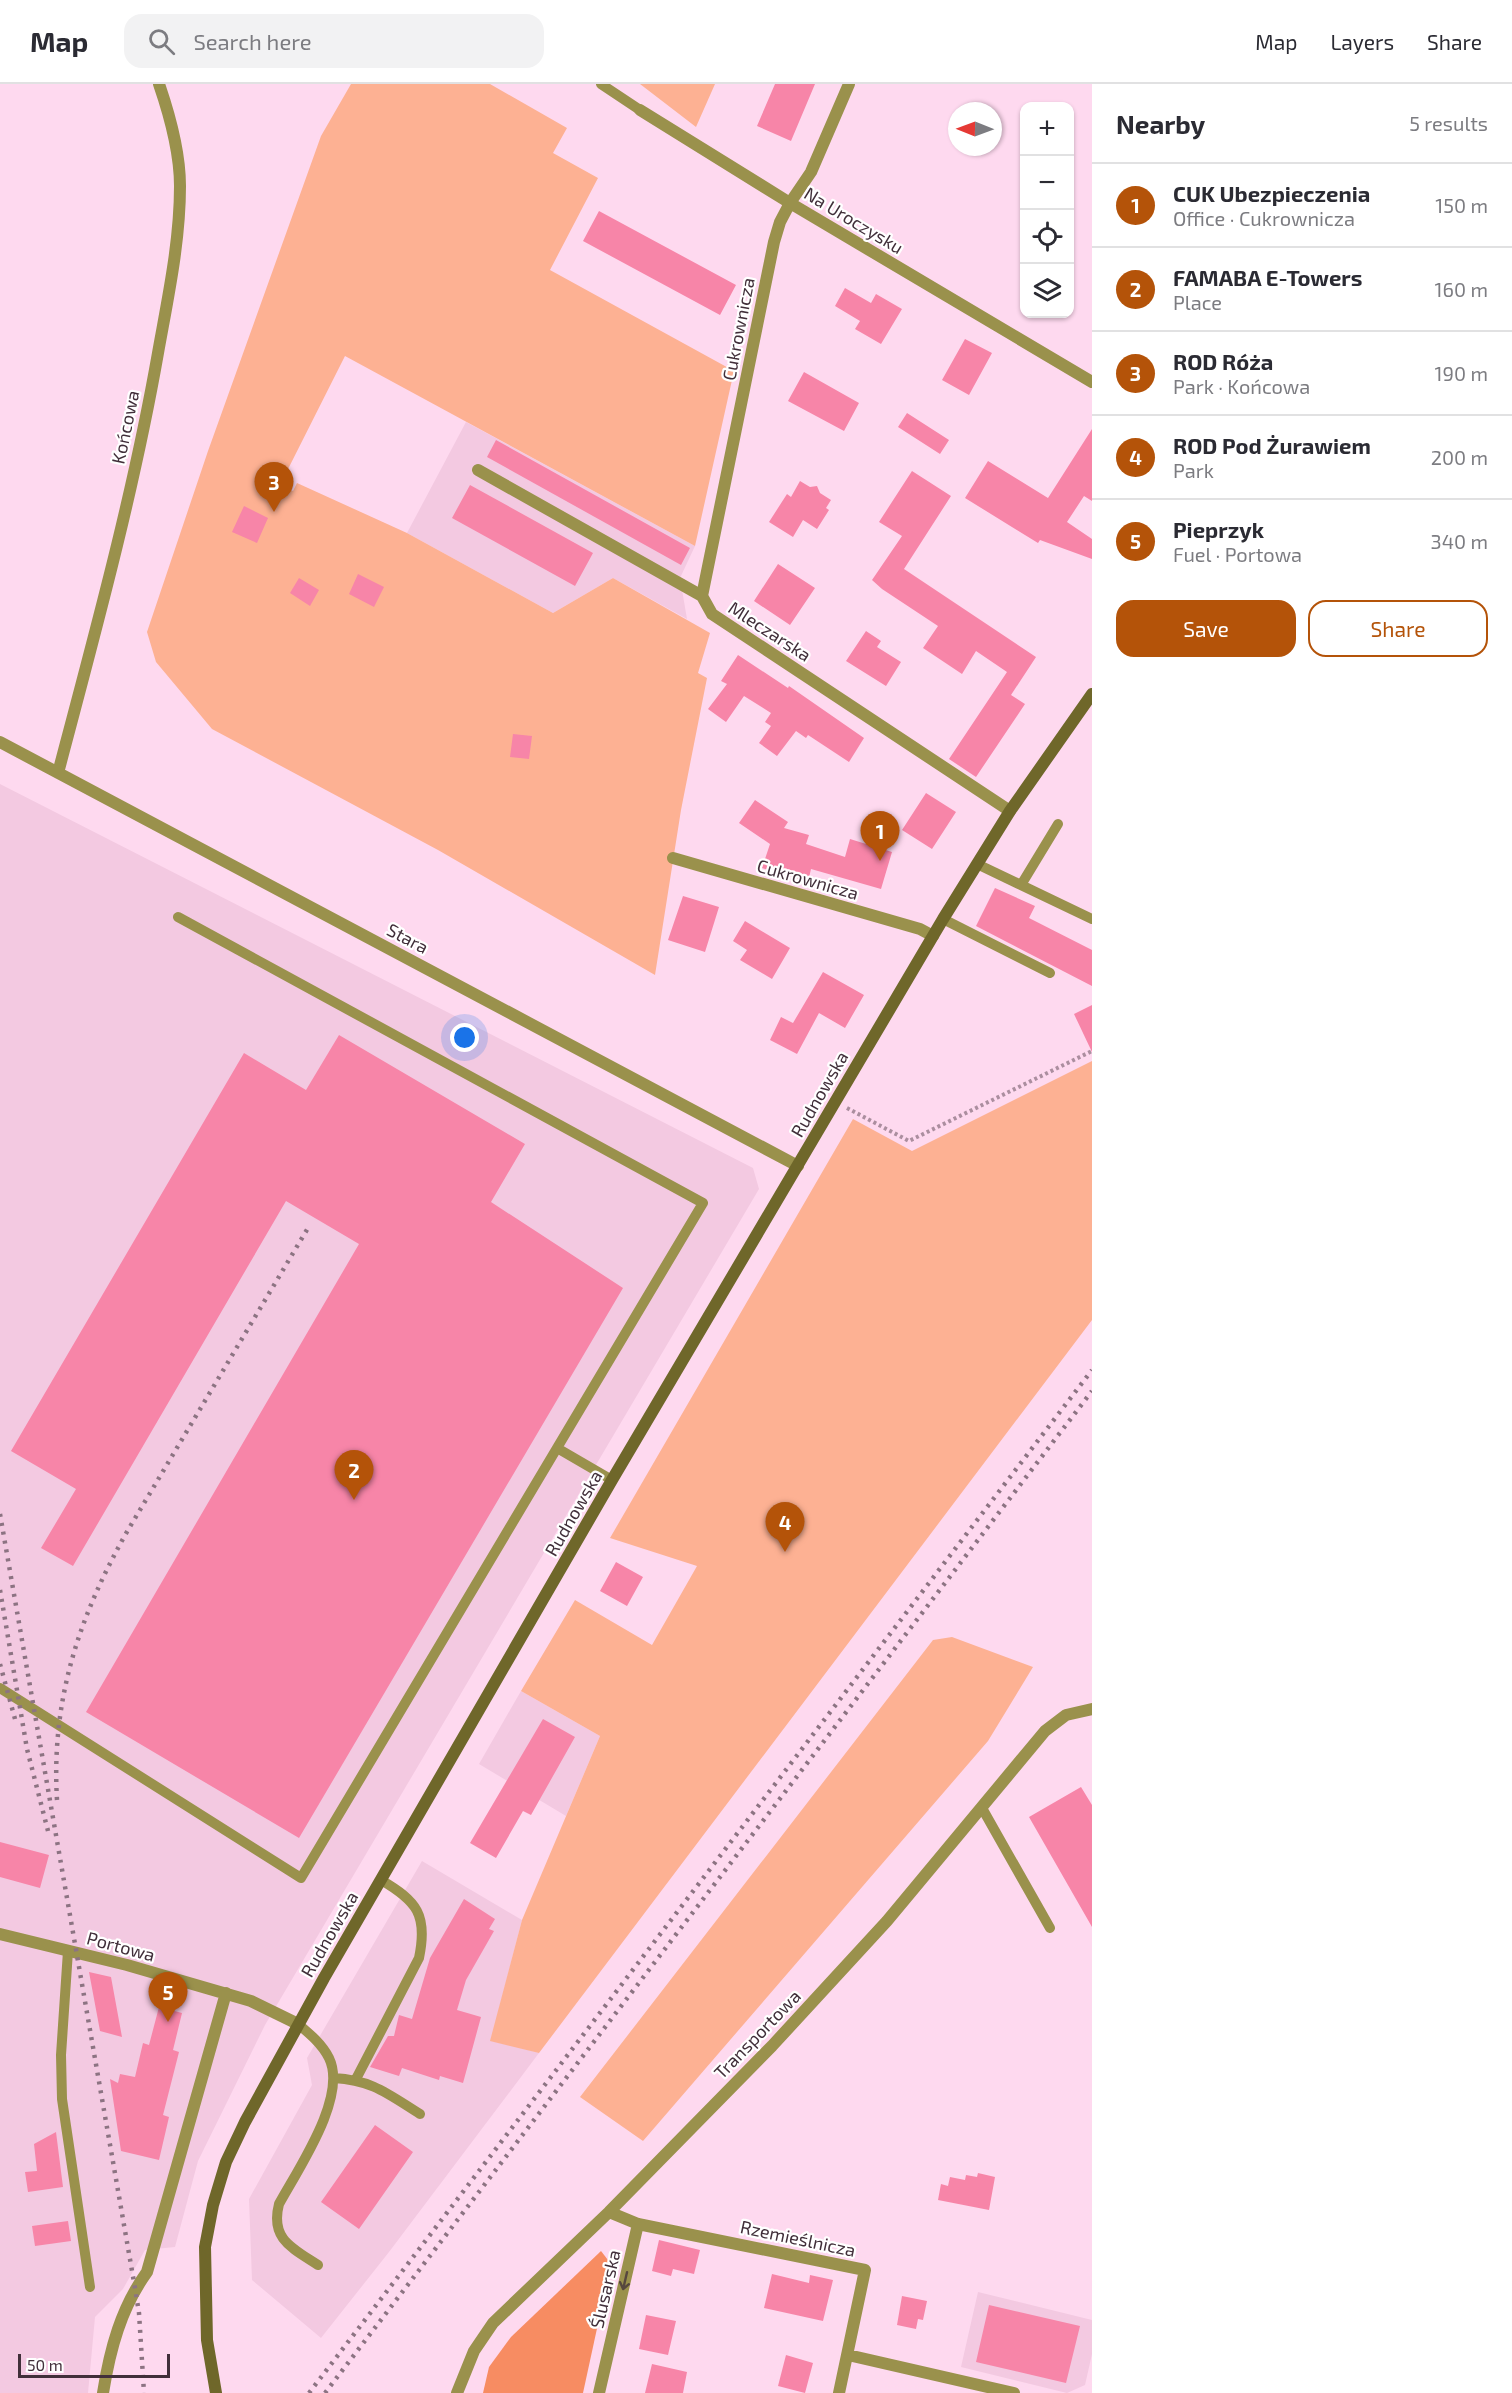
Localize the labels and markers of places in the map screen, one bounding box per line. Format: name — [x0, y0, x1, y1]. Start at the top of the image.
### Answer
pin: 3 — [254, 462, 294, 512]
pin: 1 — [860, 812, 900, 861]
pin: 2 — [334, 1450, 374, 1500]
pin: 4 — [766, 1502, 804, 1552]
pin: 5 — [148, 1972, 188, 2022]

